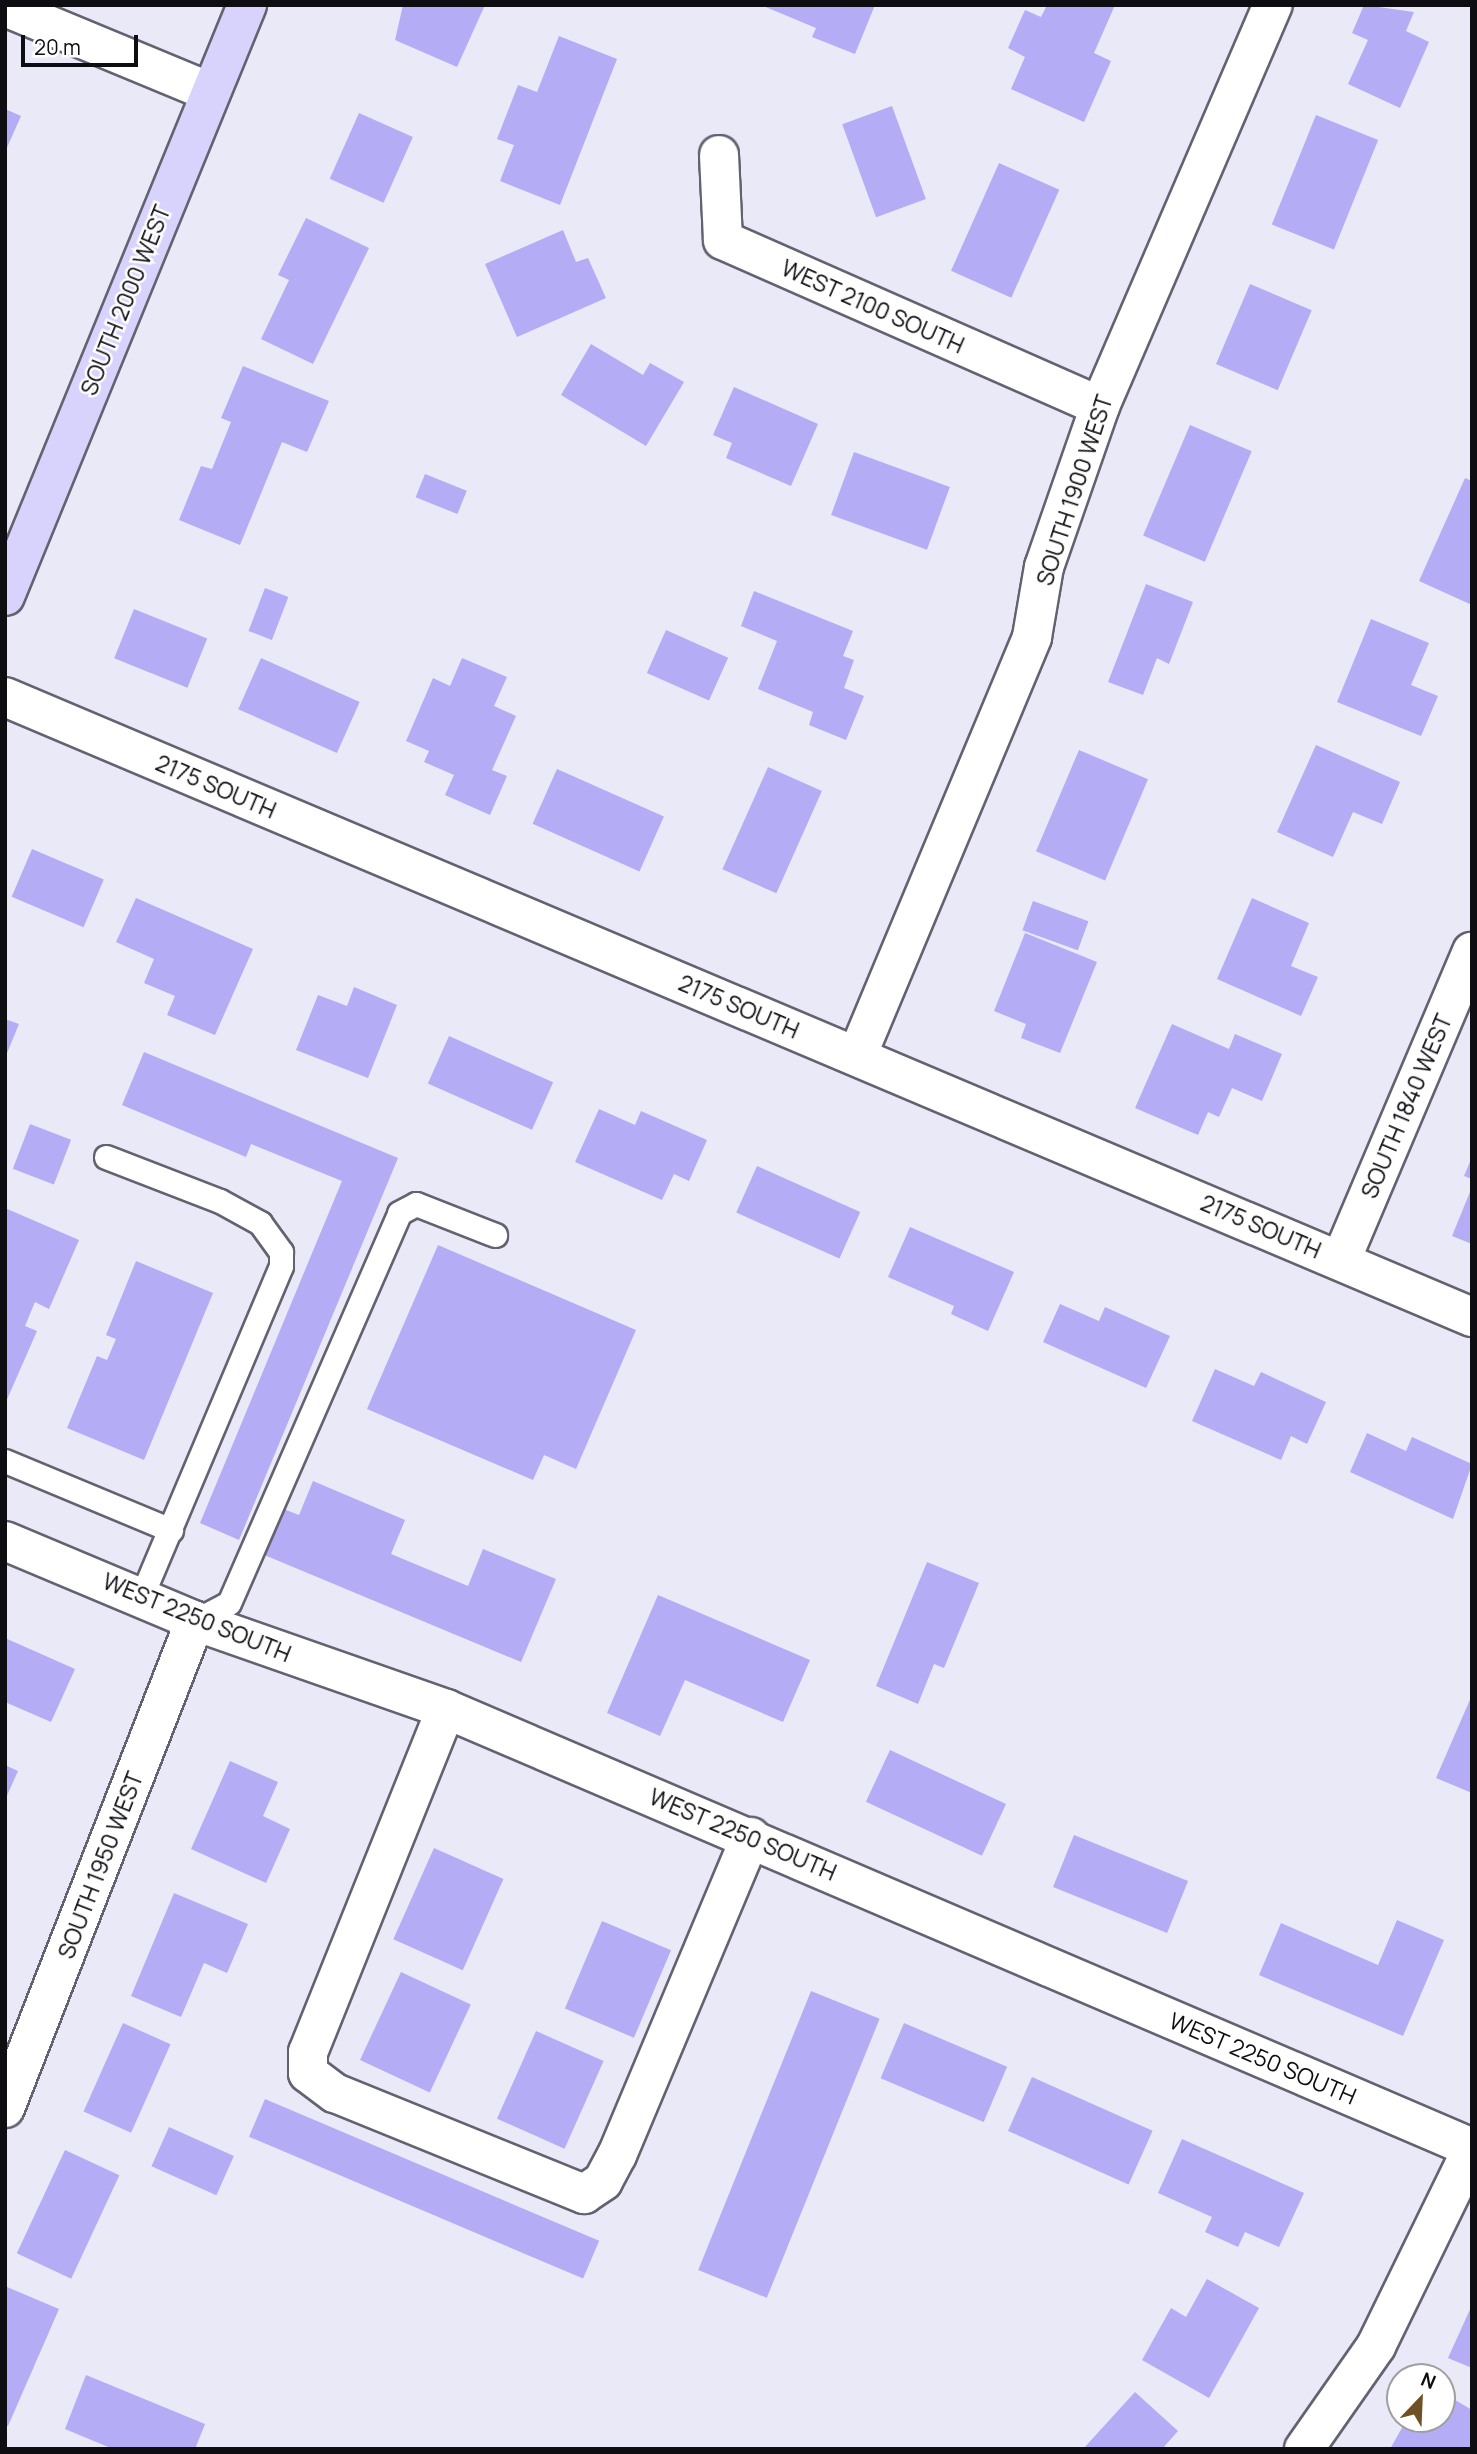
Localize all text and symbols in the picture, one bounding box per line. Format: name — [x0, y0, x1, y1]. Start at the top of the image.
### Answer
scale bar — [24, 21, 142, 65]
text: 20 m — [34, 33, 81, 61]
street label: SOUTH 2000 WEST — [74, 201, 176, 399]
street label: WEST 2100 SOUTH — [777, 253, 969, 359]
street label: SOUTH 1900 WEST — [1030, 391, 1118, 589]
street label: 2175 SOUTH — [152, 748, 280, 824]
street label: 2175 SOUTH — [675, 968, 803, 1044]
street label: SOUTH 1840 WEST — [1355, 1010, 1457, 1202]
street label: 2175 SOUTH — [1197, 1188, 1325, 1264]
street label: WEST 2250 SOUTH — [99, 1567, 295, 1667]
street label: SOUTH 1950 WEST — [52, 1768, 148, 1962]
street label: WEST 2250 SOUTH — [645, 1782, 841, 1886]
street label: WEST 2250 SOUTH — [1165, 2006, 1361, 2110]
north arrow — [1386, 2363, 1456, 2433]
text: N — [1417, 2366, 1440, 2395]

